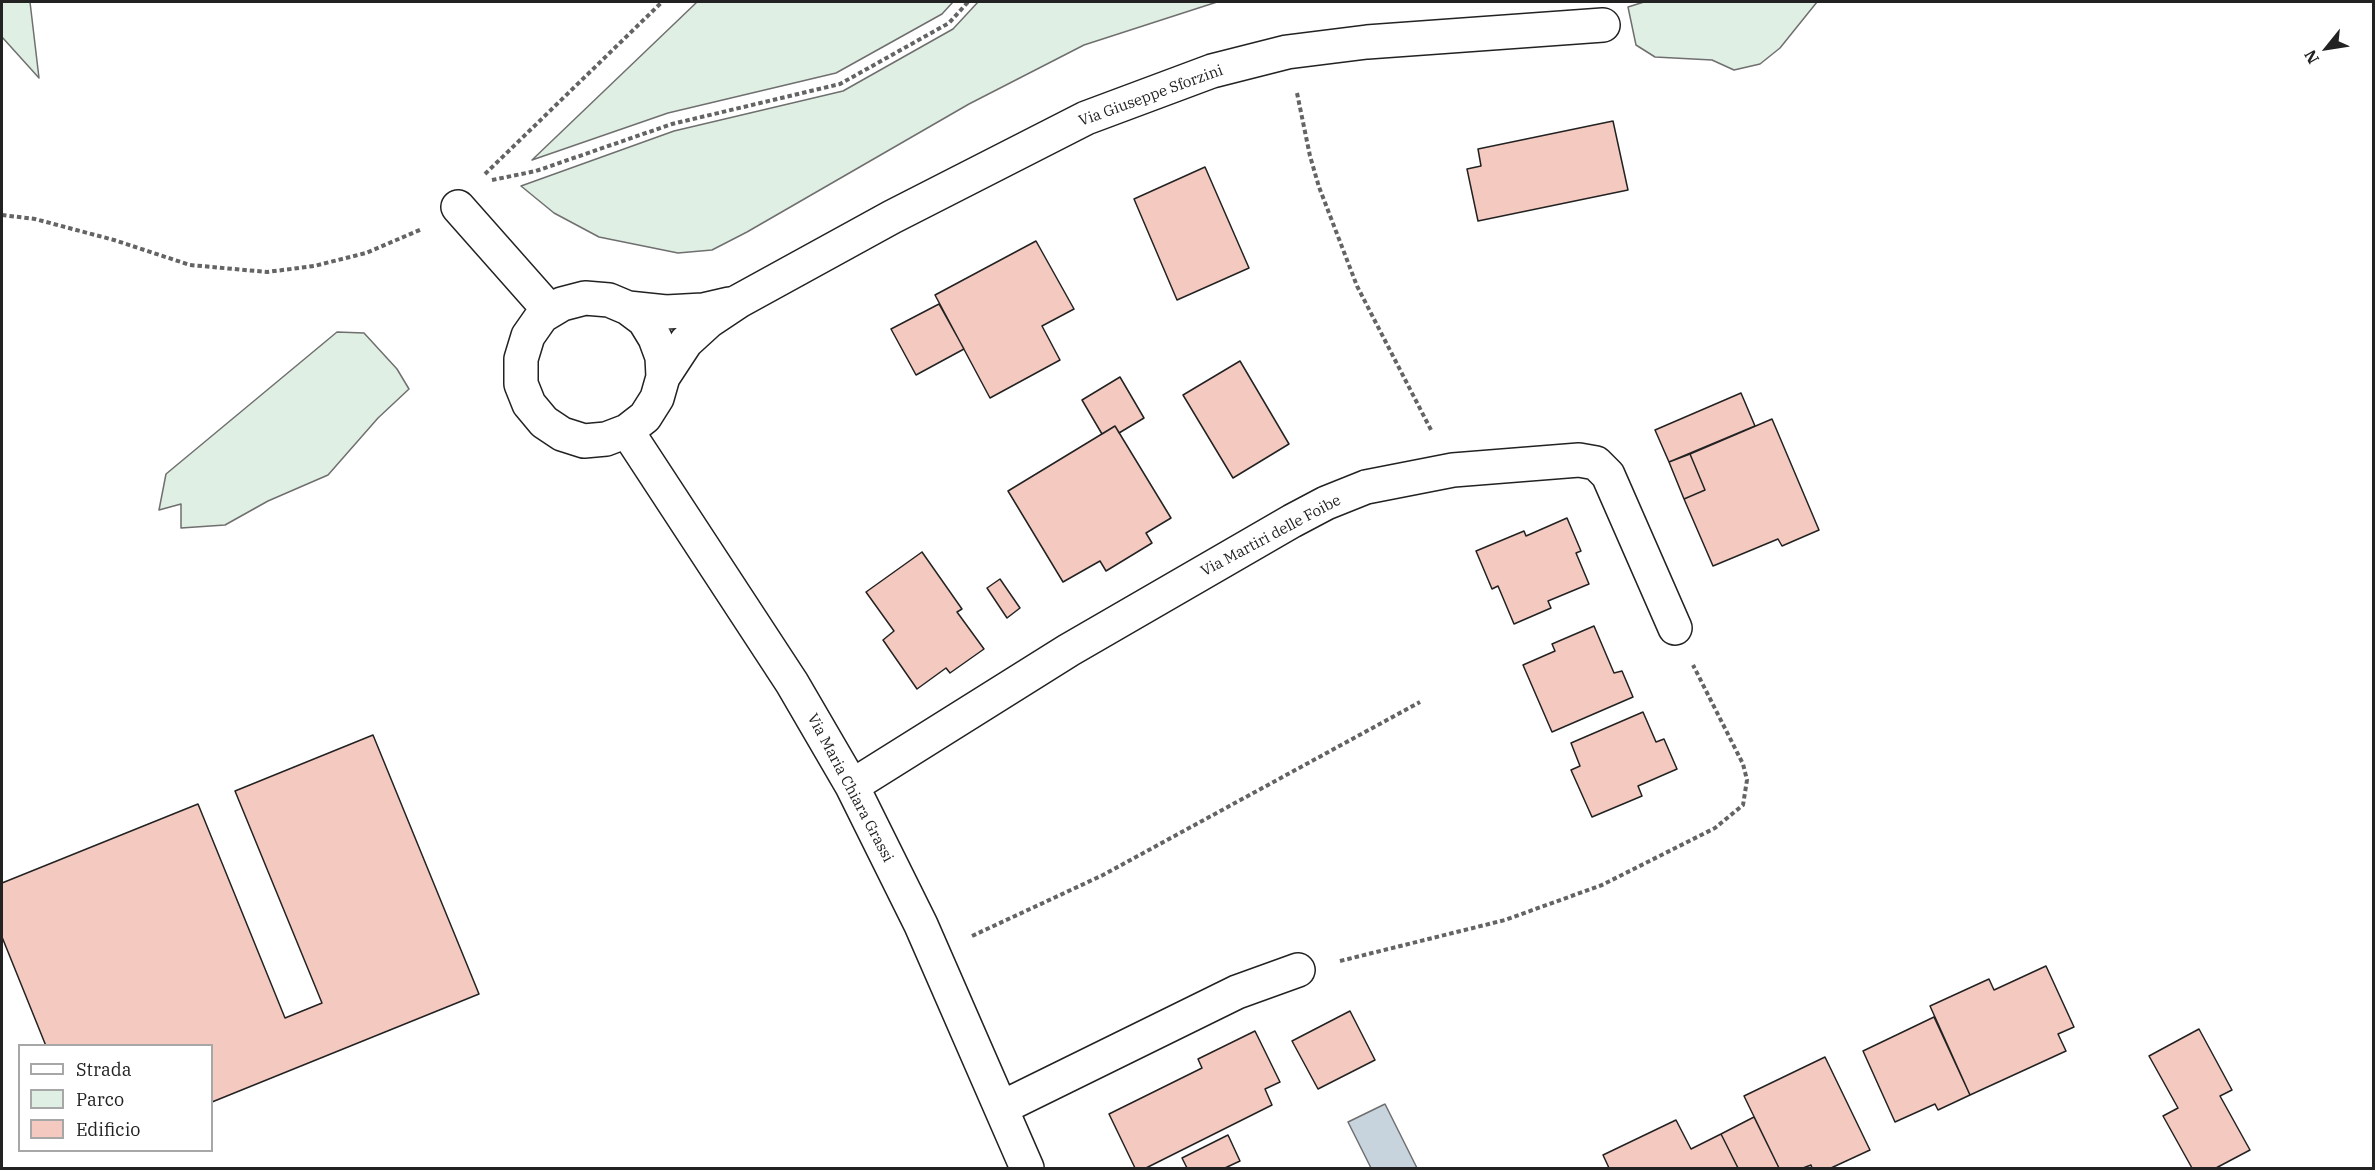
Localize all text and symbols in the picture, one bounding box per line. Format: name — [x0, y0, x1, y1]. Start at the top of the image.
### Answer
north arrow — [2297, 18, 2357, 78]
text: N — [2300, 47, 2323, 67]
street label: Via Giuseppe Sforzini — [1077, 62, 1225, 130]
street label: Via Martiri delle Foibe — [1198, 491, 1344, 581]
street label: Via Maria Chiara Grassi — [803, 711, 897, 865]
legend — [18, 1044, 213, 1152]
text: Strada — [76, 1058, 132, 1081]
text: Parco — [76, 1088, 124, 1111]
text: Edificio — [76, 1118, 140, 1141]

